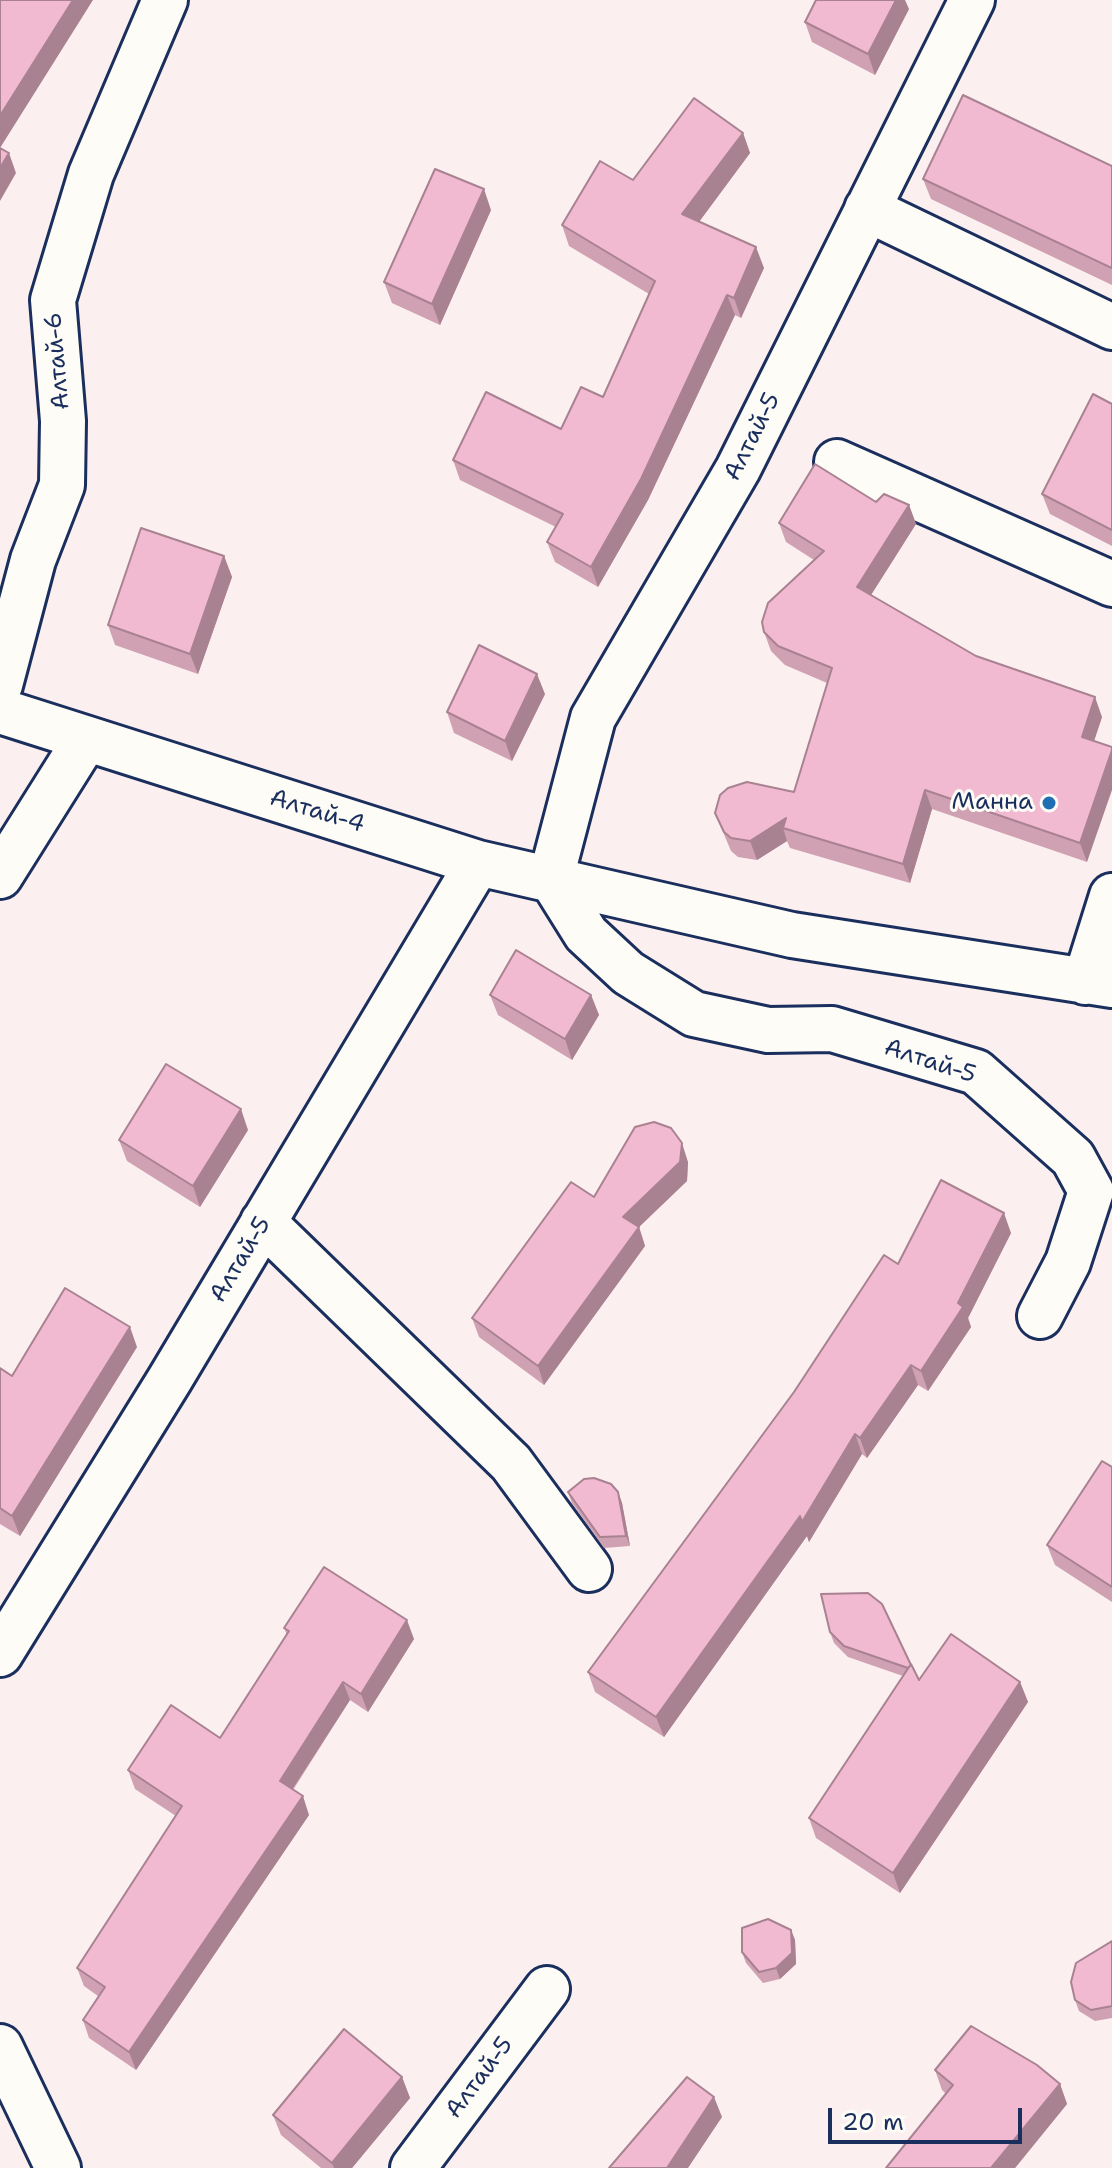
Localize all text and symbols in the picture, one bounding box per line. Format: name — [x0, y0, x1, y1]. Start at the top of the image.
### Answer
street label: Алтай-6 — [39, 311, 77, 411]
street label: Алтай-5 — [719, 388, 787, 486]
street label: Алтай-4 — [266, 784, 368, 840]
place label: Манна — [952, 789, 1033, 817]
marker: Манна — [1040, 794, 1058, 812]
street label: Алтай-5 — [881, 1034, 979, 1090]
street label: Алтай-5 — [204, 1212, 278, 1308]
street label: Алтай-5 — [440, 2032, 520, 2124]
scale bar — [832, 2092, 1026, 2142]
text: 20 m — [842, 2106, 904, 2138]

